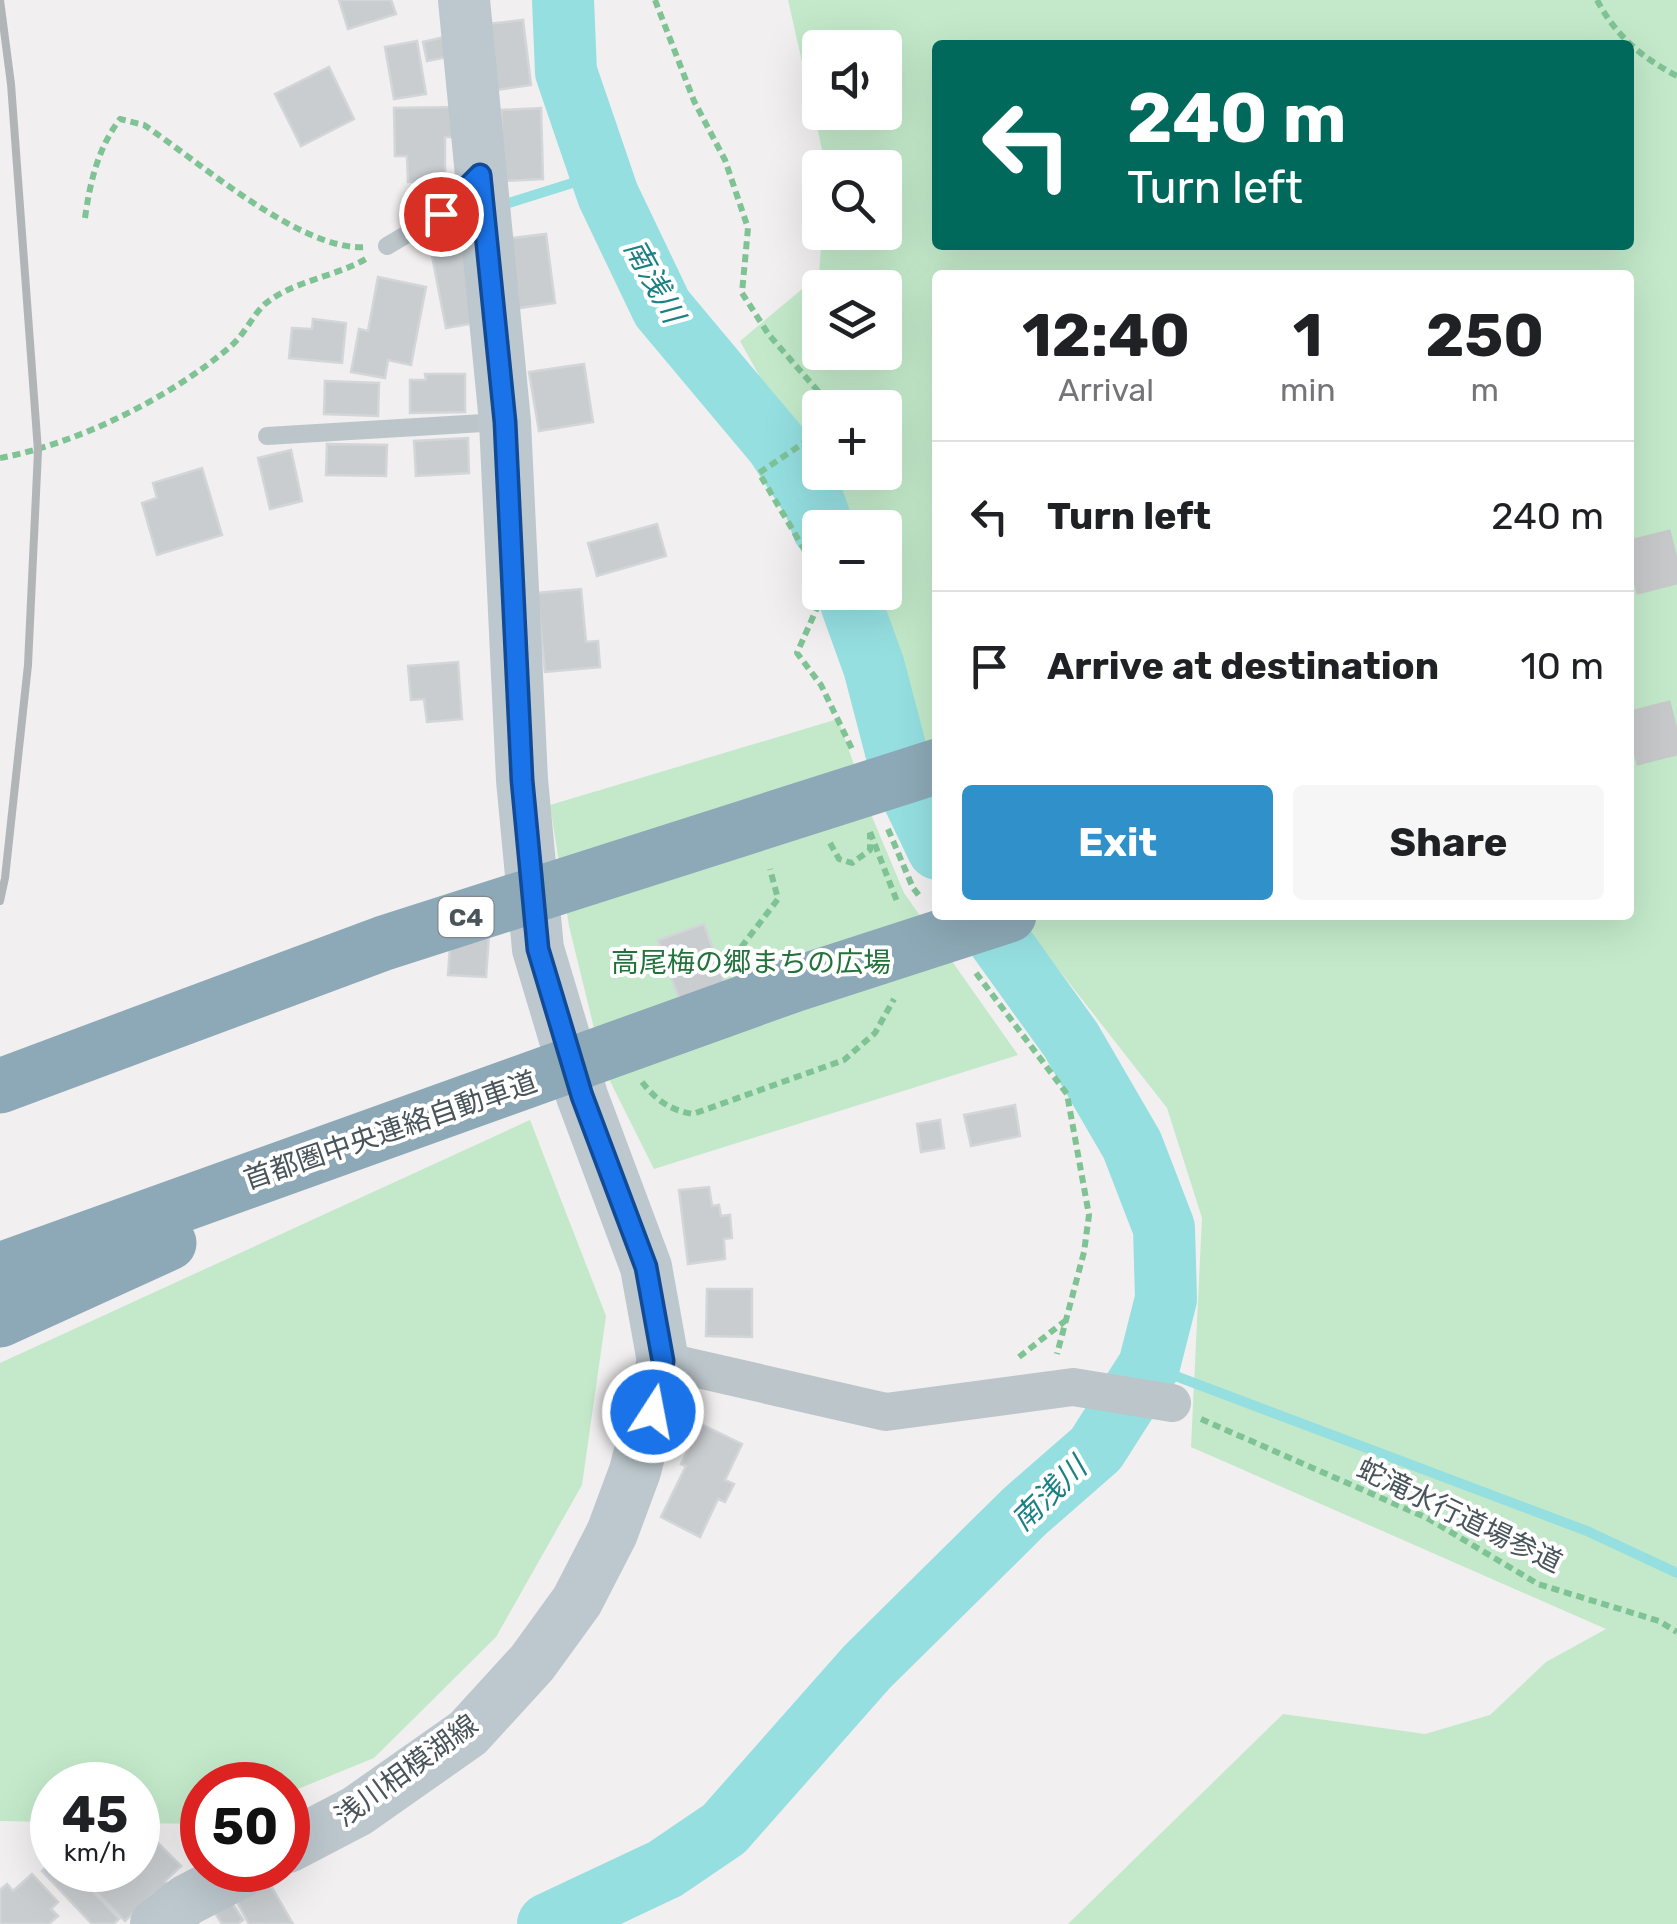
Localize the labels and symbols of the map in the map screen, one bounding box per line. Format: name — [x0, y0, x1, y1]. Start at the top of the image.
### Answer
pin — [399, 172, 484, 257]
water label: 南浅川 — [616, 233, 693, 332]
road number: C4 — [438, 897, 494, 937]
park label: 高尾梅の郷まちの広場 — [611, 946, 891, 979]
street label: 首都圏中央連絡自動車道 — [239, 1065, 541, 1196]
position arrow — [601, 1360, 705, 1464]
water label: 南浅川 — [1004, 1448, 1096, 1538]
street label: 蛇滝水行道場参道 — [1352, 1452, 1568, 1579]
street label: 浅川相模湖線 — [329, 1708, 484, 1833]
speed limit sign: 50 — [180, 1762, 310, 1892]

